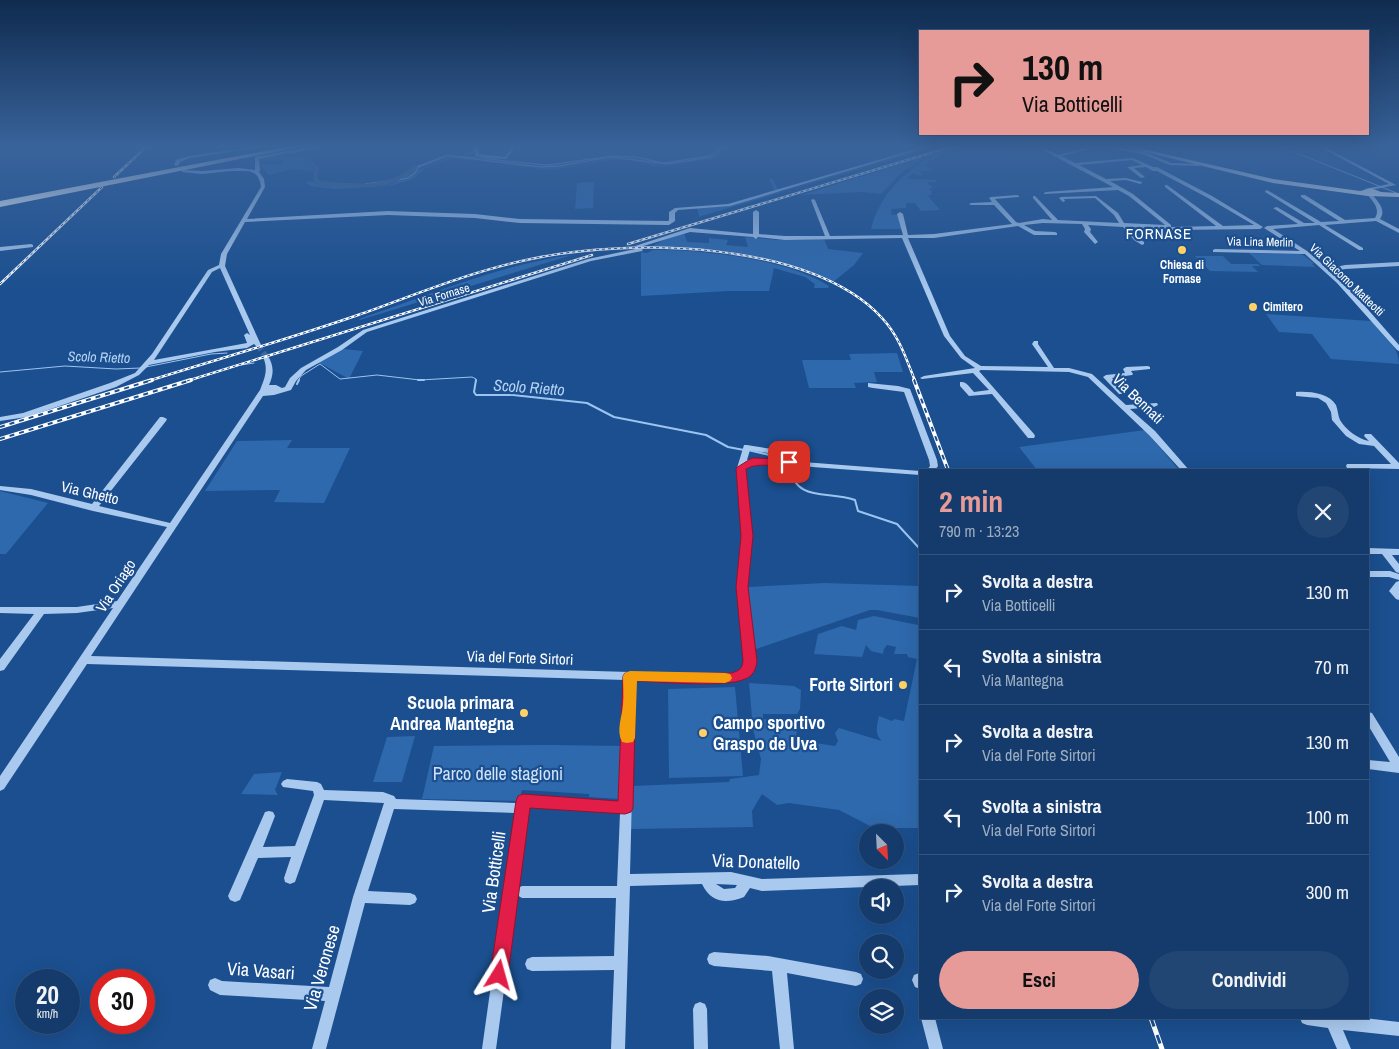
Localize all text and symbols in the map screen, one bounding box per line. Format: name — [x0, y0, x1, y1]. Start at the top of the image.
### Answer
text: 130 m — [1022, 44, 1103, 91]
icon: right — [939, 50, 1004, 115]
text: Via Botticelli — [1022, 89, 1123, 119]
district label: FORNASE — [1126, 223, 1192, 244]
street label: Via Lina Merlin — [1227, 233, 1293, 251]
street label: Via Giacomo Matteotti — [1306, 240, 1388, 320]
marker: Chiesa di Fornase — [1176, 244, 1188, 256]
place label: Chiesa di Fornase — [1160, 257, 1204, 287]
street label: Via Fornase — [416, 280, 472, 310]
place label: Cimitero — [1263, 299, 1303, 315]
marker: Cimitero — [1247, 301, 1259, 313]
water label: Scolo Rietto — [67, 347, 131, 367]
street label: Via Bennati — [1108, 369, 1169, 428]
water label: Scolo Rietto — [493, 374, 565, 400]
pin — [768, 441, 810, 483]
icon: arrive — [775, 448, 803, 476]
street label: Via Ghetto — [59, 476, 121, 509]
text: 2 min — [939, 481, 1003, 521]
button: close — [1297, 486, 1349, 538]
text: 790 m · 13:23 — [939, 520, 1019, 542]
street label: Via Oriago — [91, 555, 141, 616]
text: Svolta a destra — [982, 568, 1093, 594]
icon: right — [939, 578, 967, 606]
text: 130 m — [1306, 579, 1349, 605]
text: Via Botticelli — [982, 594, 1055, 616]
text: Svolta a sinistra — [982, 643, 1102, 669]
street label: Via del Forte Sirtori — [466, 645, 574, 670]
icon: left — [939, 653, 967, 681]
text: 70 m — [1314, 654, 1349, 680]
text: Via Mantegna — [982, 669, 1063, 691]
place label: Forte Sirtori — [809, 672, 893, 697]
marker: Forte Sirtori — [897, 679, 909, 691]
place label: Scuola primara Andrea Mantegna — [390, 690, 515, 736]
marker: Scuola primara Andrea Mantegna — [518, 707, 530, 719]
place label: Campo sportivo Graspo de Uva — [713, 710, 825, 756]
text: Svolta a destra — [982, 718, 1093, 744]
marker: Campo sportivo Graspo de Uva — [697, 727, 709, 739]
icon: right — [939, 728, 967, 756]
text: 130 m — [1306, 729, 1349, 755]
text: Via del Forte Sirtori — [982, 744, 1096, 766]
park label: Parco delle stagioni — [433, 761, 563, 786]
text: Svolta a sinistra — [982, 793, 1102, 819]
icon: left — [939, 803, 967, 831]
text: 100 m — [1306, 804, 1349, 830]
text: Via del Forte Sirtori — [982, 819, 1096, 841]
north arrow — [859, 824, 904, 869]
map controls — [859, 824, 904, 1034]
street label: Via Botticelli — [475, 829, 512, 915]
street label: Via Donatello — [711, 847, 801, 876]
text: Svolta a destra — [982, 868, 1093, 894]
icon: right — [939, 878, 967, 906]
button: sound — [859, 879, 904, 924]
text: 300 m — [1306, 879, 1349, 905]
text: Via del Forte Sirtori — [982, 894, 1096, 916]
street label: Via Veronese — [297, 922, 346, 1014]
button: search — [859, 934, 904, 979]
position arrow — [472, 948, 524, 1000]
button: Esci — [939, 951, 1139, 1009]
button: Condividi — [1149, 951, 1349, 1009]
street label: Via Vasari — [226, 956, 296, 985]
speed limit sign: 30 — [90, 969, 155, 1034]
text: 20 — [36, 978, 59, 1012]
button: layers — [859, 989, 904, 1034]
text: km/h — [37, 1006, 58, 1022]

